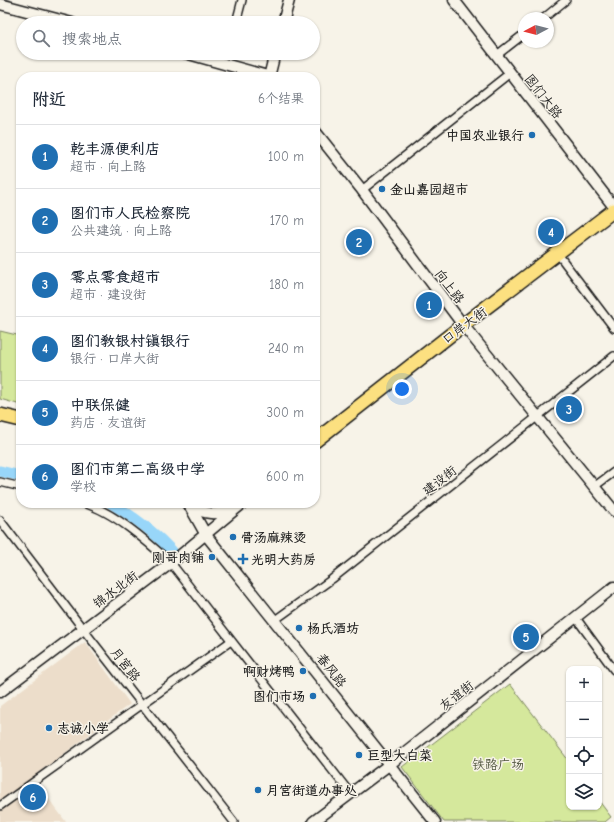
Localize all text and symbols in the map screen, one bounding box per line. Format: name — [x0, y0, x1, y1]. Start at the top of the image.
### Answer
north arrow — [518, 12, 554, 48]
search box — [16, 16, 320, 60]
icon: search — [30, 27, 52, 49]
text: 搜索地点 — [62, 30, 122, 48]
street label: 图们大路 — [522, 71, 566, 121]
text: 附近 — [32, 90, 66, 109]
text: 6个结果 — [258, 91, 304, 106]
place label: 中国农业银行 — [446, 128, 524, 143]
marker: 中国农业银行 — [527, 130, 537, 140]
text: 乾丰源便利店 — [70, 140, 160, 158]
text: 1 — [42, 149, 48, 164]
text: 100 m — [268, 149, 304, 164]
text: 超市 · 向上路 — [70, 159, 146, 174]
place label: 金山嘉园超市 — [390, 182, 468, 197]
marker: 金山嘉园超市 — [377, 184, 387, 194]
text: 图们市人民检察院 — [70, 204, 190, 222]
text: 2 — [42, 213, 48, 228]
text: 170 m — [270, 213, 304, 228]
pin: 4 — [538, 217, 564, 247]
text: 公共建筑 · 向上路 — [70, 223, 172, 238]
pin: 2 — [346, 227, 372, 257]
street label: 向上路 — [432, 266, 467, 306]
text: 零点零食超市 — [70, 268, 160, 286]
text: 3 — [42, 277, 48, 292]
text: 180 m — [269, 277, 304, 292]
text: 超市 · 建设街 — [70, 287, 146, 302]
pin: 1 — [416, 290, 442, 320]
street label: 口岸大街 — [439, 304, 490, 347]
text: 图们教银村镇银行 — [70, 332, 190, 350]
text: 4 — [42, 341, 48, 356]
text: 240 m — [268, 341, 304, 356]
text: 银行 · 口岸大街 — [70, 351, 159, 366]
your location — [392, 379, 412, 399]
pin: 3 — [556, 394, 582, 424]
text: 中联保健 — [70, 396, 130, 414]
text: 5 — [42, 405, 48, 420]
text: 300 m — [266, 405, 304, 420]
text: 药店 · 友谊街 — [70, 415, 146, 430]
text: 图们市第二高级中学 — [70, 460, 205, 478]
street label: 建设街 — [419, 462, 459, 498]
text: 6 — [42, 469, 48, 484]
text: 600 m — [266, 469, 304, 484]
text: 学校 — [70, 479, 96, 494]
place label: 骨汤麻辣烫 — [241, 530, 306, 545]
marker: 骨汤麻辣烫 — [228, 532, 238, 542]
place label: 刚哥肉铺 — [152, 550, 204, 565]
marker: 刚哥肉铺 — [207, 552, 217, 562]
place label: 光明大药房 — [251, 552, 316, 567]
marker: 光明大药房 — [238, 554, 248, 564]
street label: 锦水北街 — [90, 568, 141, 611]
place label: 杨氏酒坊 — [307, 621, 359, 636]
pin: 5 — [513, 622, 539, 652]
marker: 杨氏酒坊 — [294, 623, 304, 633]
street label: 月宫路 — [108, 644, 144, 684]
street label: 春风路 — [314, 650, 350, 690]
place label: 啊财烤鸭 — [243, 664, 295, 679]
marker: 啊财烤鸭 — [298, 666, 308, 676]
map controls — [566, 666, 602, 810]
button: + — [566, 666, 602, 702]
street label: 友谊街 — [436, 677, 476, 713]
place label: 图们市场 — [253, 689, 305, 704]
marker: 图们市场 — [308, 691, 318, 701]
button: − — [566, 702, 602, 738]
place label: 志诚小学 — [57, 721, 109, 736]
marker: 志诚小学 — [44, 723, 54, 733]
button: locate — [566, 738, 602, 774]
place label: 巨型大白菜 — [367, 748, 432, 763]
marker: 巨型大白菜 — [354, 750, 364, 760]
park label: 铁路广场 — [472, 757, 524, 772]
button: layers — [566, 774, 602, 810]
pin: 6 — [20, 782, 46, 812]
place label: 月宫街道办事处 — [266, 783, 357, 798]
marker: 月宫街道办事处 — [253, 785, 263, 795]

